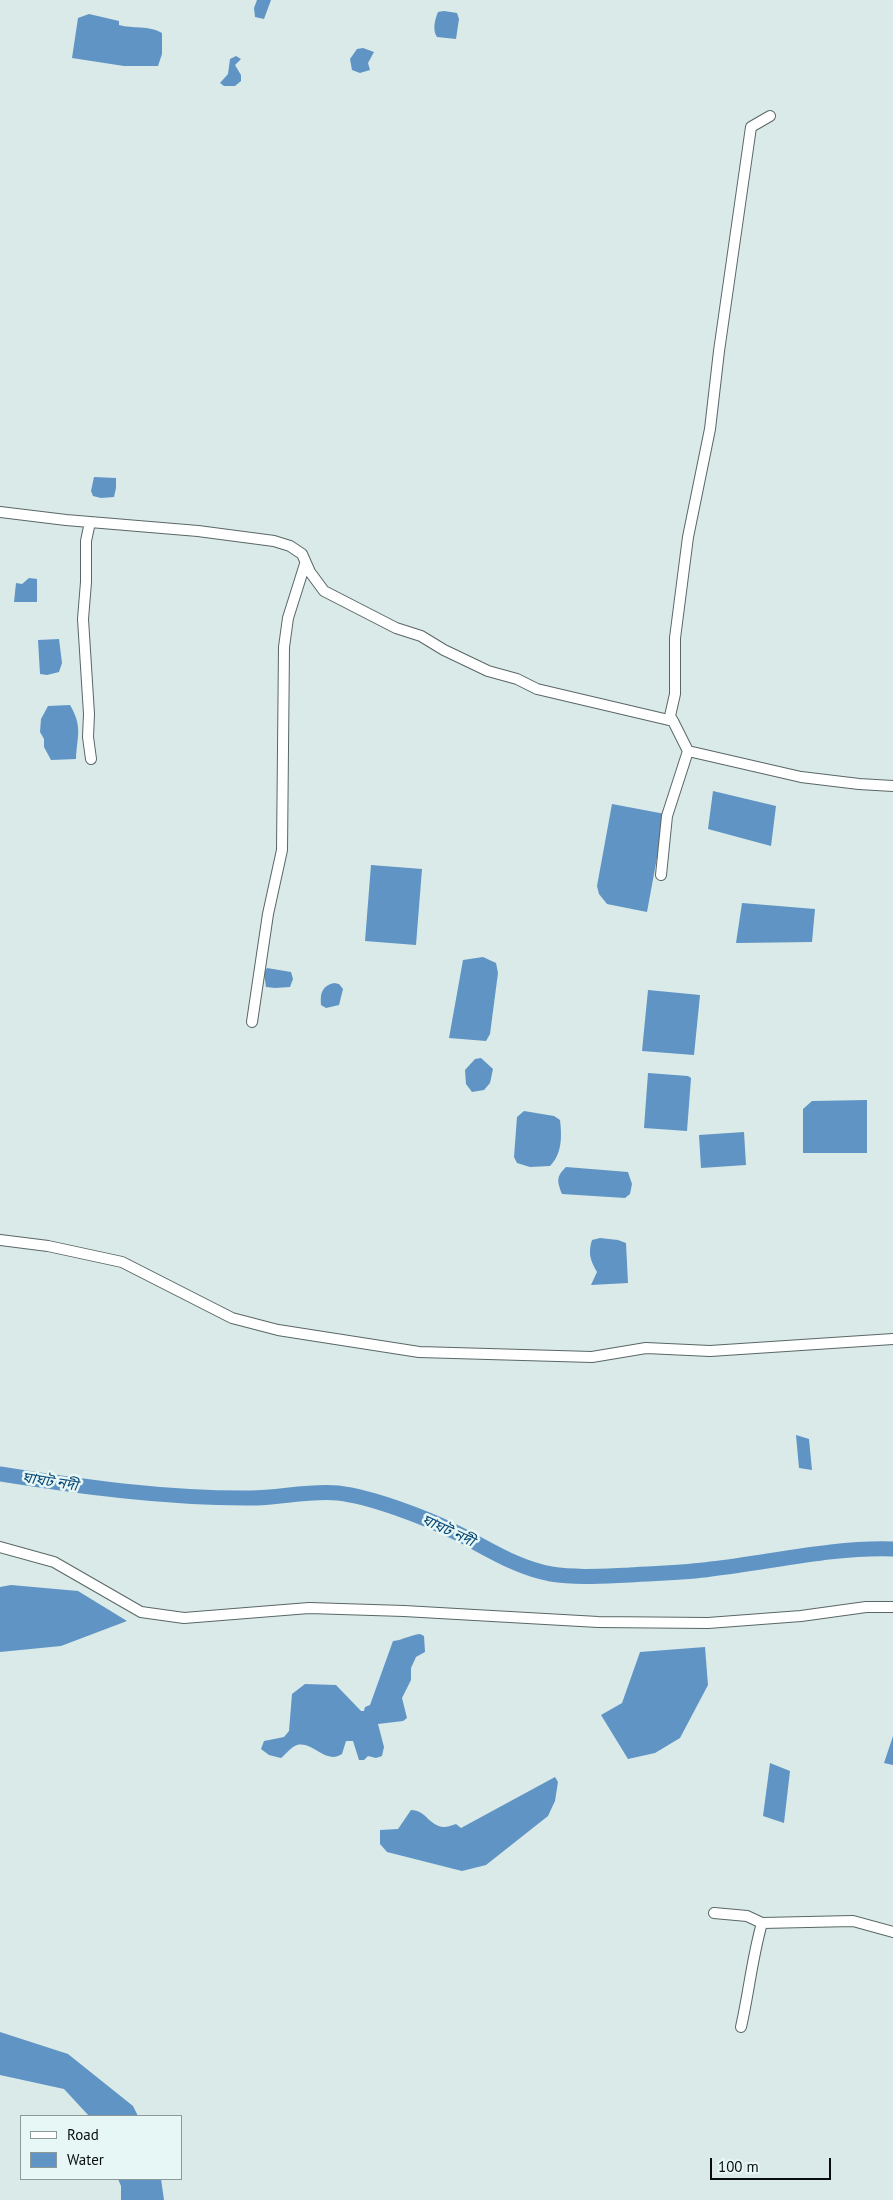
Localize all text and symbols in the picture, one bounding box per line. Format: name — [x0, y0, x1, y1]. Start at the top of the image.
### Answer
water label: ঘাঘট নদী — [21, 1469, 79, 1495]
water label: ঘাঘট নদী — [419, 1511, 477, 1551]
legend — [20, 2115, 182, 2180]
text: Road — [67, 2125, 99, 2144]
scale bar — [713, 2148, 834, 2180]
text: Water — [67, 2150, 104, 2169]
text: 100 m — [718, 2157, 759, 2176]

